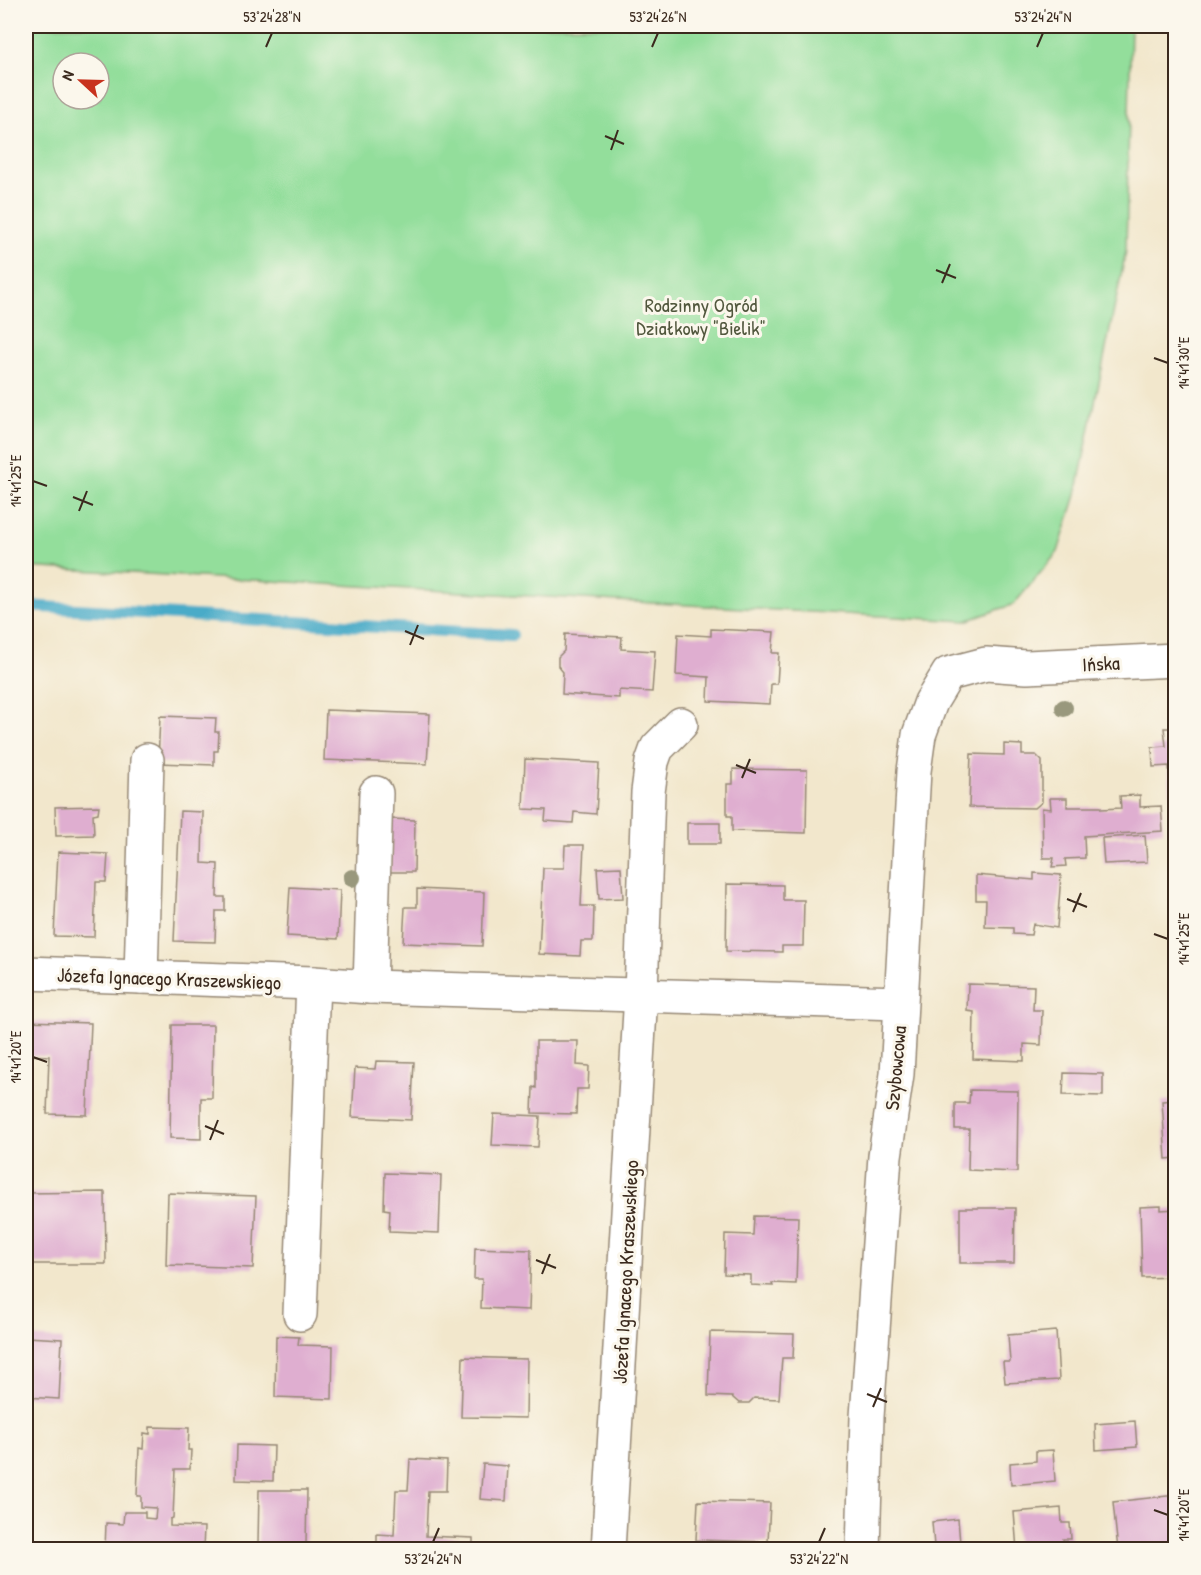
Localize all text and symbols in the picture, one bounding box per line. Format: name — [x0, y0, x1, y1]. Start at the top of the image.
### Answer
text: 53°24'28"N — [243, 6, 301, 27]
text: 53°24'26"N — [629, 6, 687, 27]
text: 53°24'24"N — [1015, 6, 1071, 27]
north arrow — [51, 51, 111, 111]
text: N — [55, 67, 79, 83]
park label: Rodzinny Ogród Działkowy "Bielik" — [636, 291, 766, 341]
text: 14°41'30"E — [1173, 336, 1194, 389]
text: 14°41'25"E — [5, 454, 26, 507]
street label: Ińska — [1082, 649, 1121, 677]
text: 14°41'25"E — [1173, 912, 1194, 965]
street label: Józefa Ignacego Kraszewskiego — [56, 961, 282, 995]
street label: Szybowcowa — [878, 1024, 912, 1111]
text: 14°41'20"E — [5, 1030, 26, 1084]
street label: Józefa Ignacego Kraszewskiego — [606, 1159, 644, 1385]
text: 14°41'20"E — [1173, 1488, 1194, 1542]
text: 53°24'24"N — [405, 1548, 461, 1569]
text: 53°24'22"N — [790, 1548, 848, 1569]

